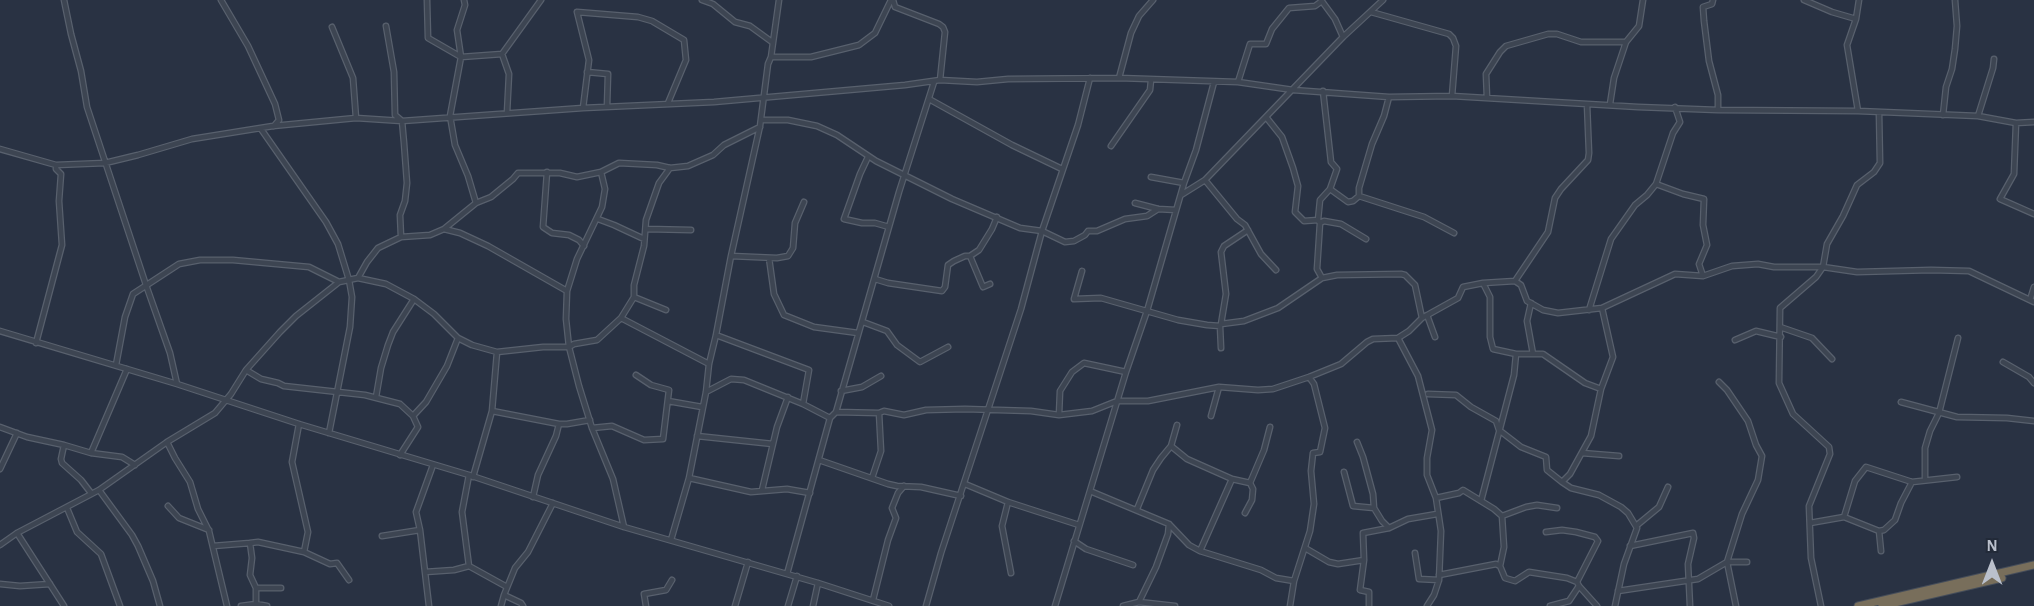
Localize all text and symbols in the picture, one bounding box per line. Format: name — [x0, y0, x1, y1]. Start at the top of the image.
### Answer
north arrow — [1962, 534, 2022, 594]
text: N — [1986, 538, 1998, 554]

